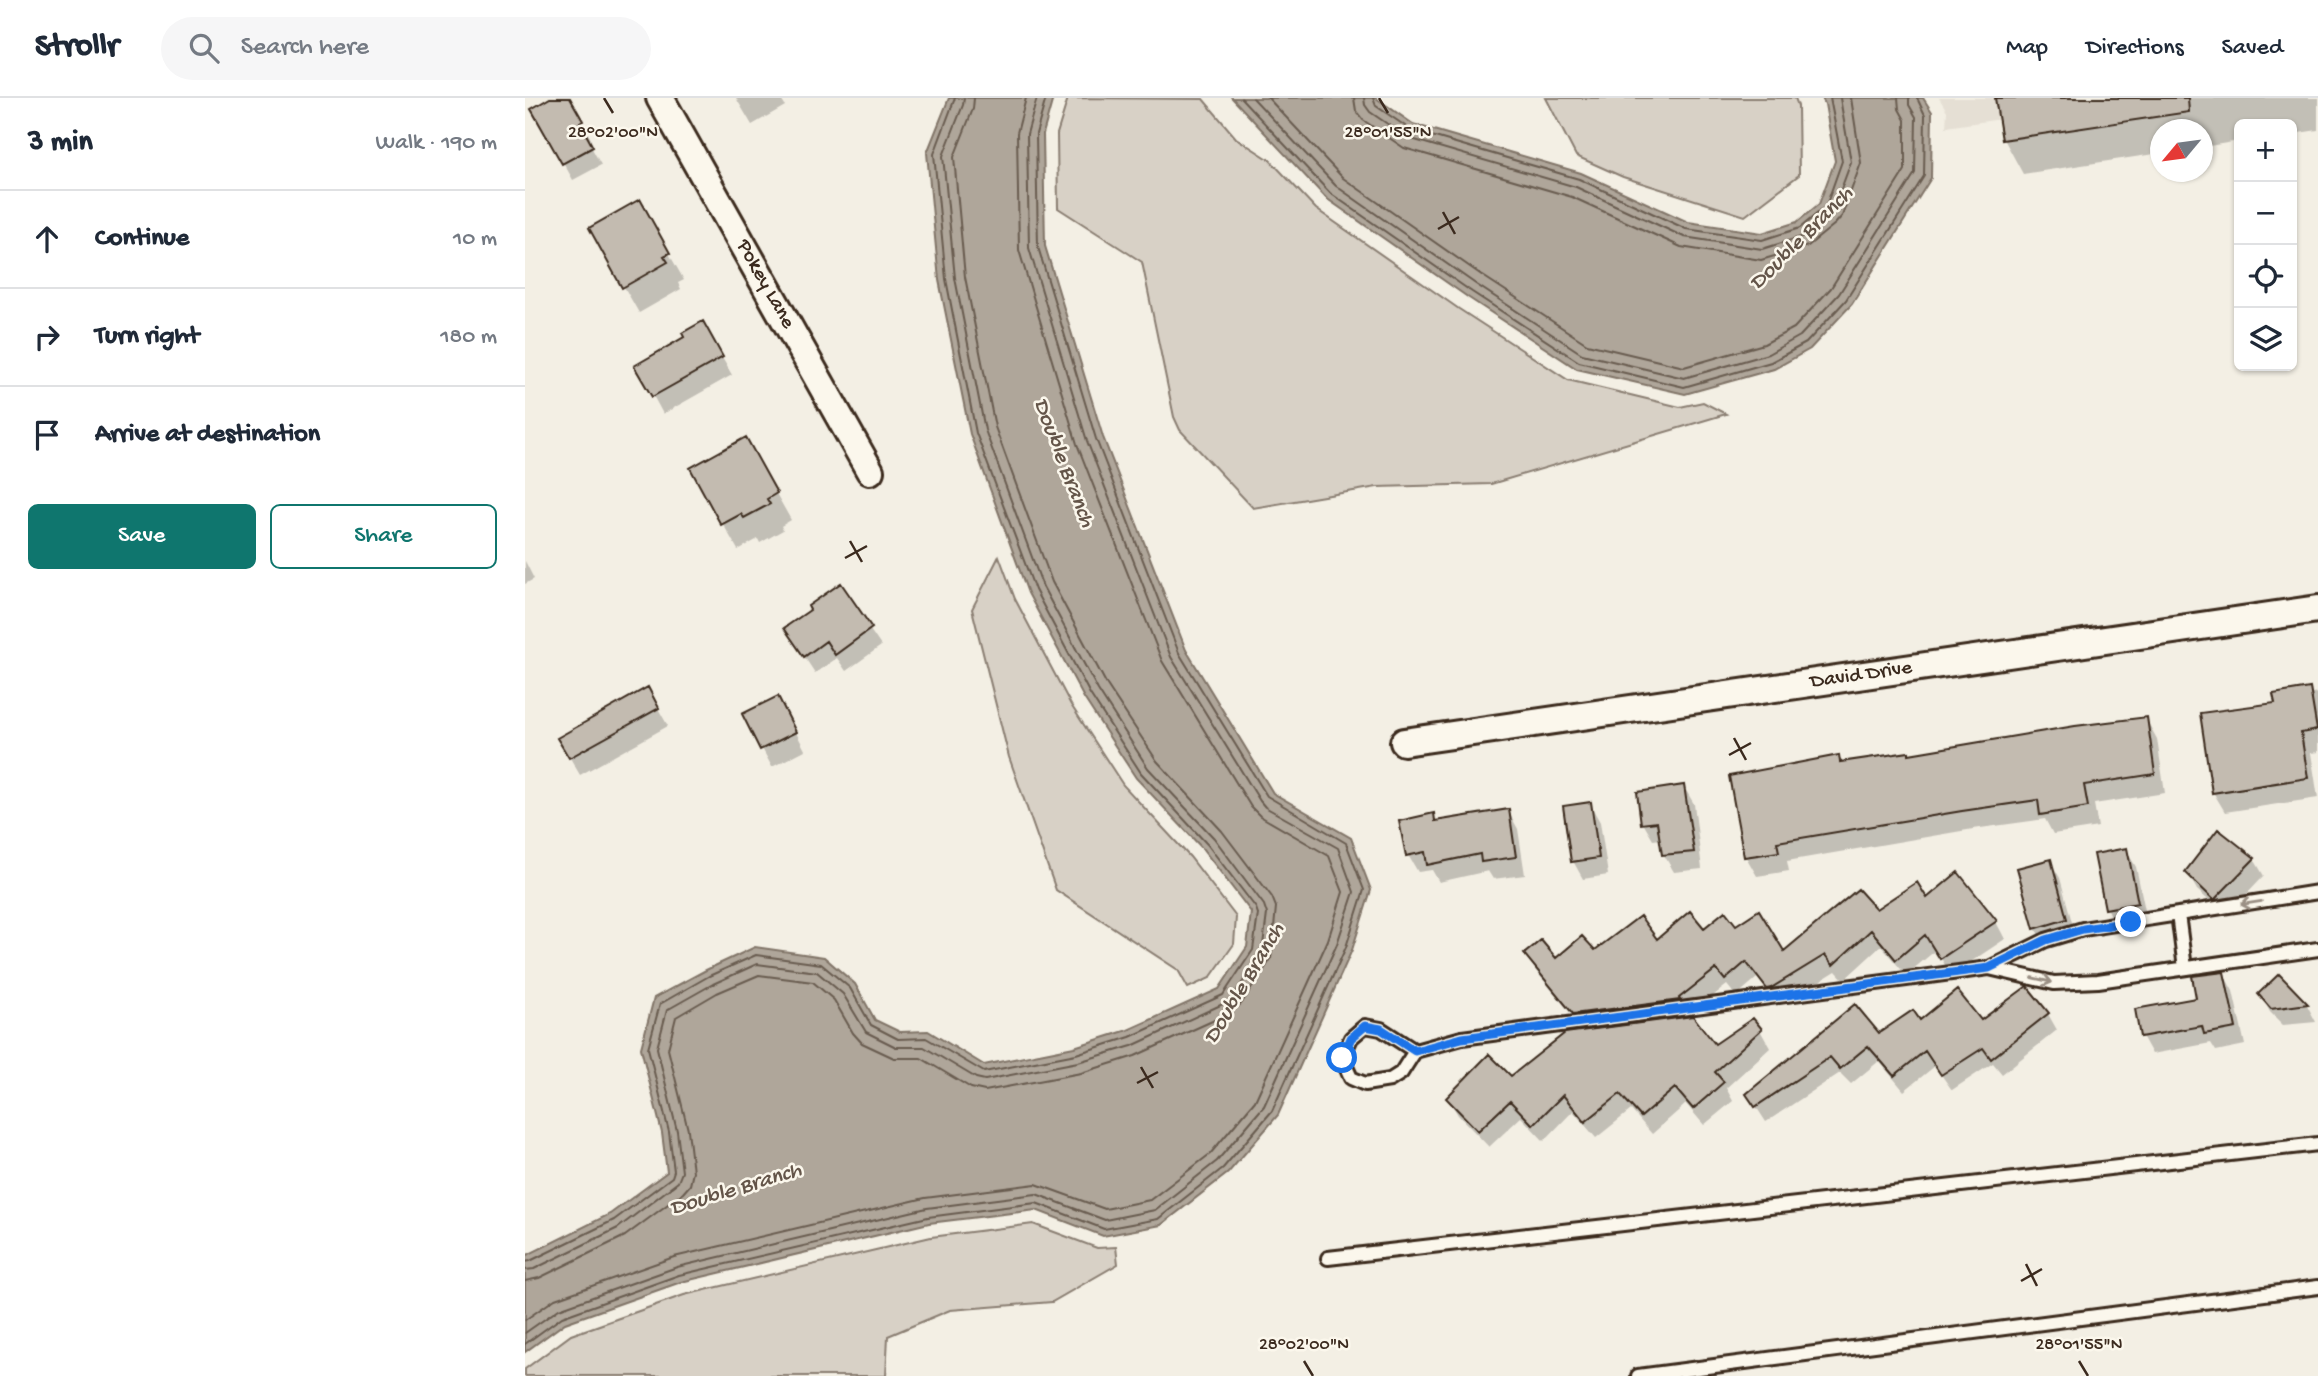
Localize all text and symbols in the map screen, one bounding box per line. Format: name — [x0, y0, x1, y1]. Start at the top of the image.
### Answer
search box — [161, 17, 651, 80]
text: Strollr — [35, 29, 119, 67]
icon: search — [185, 29, 223, 67]
text: Search here — [241, 33, 369, 64]
text: Map — [2006, 34, 2048, 63]
text: Directions — [2086, 34, 2184, 63]
text: Saved — [2222, 34, 2283, 63]
north arrow — [2150, 119, 2213, 182]
map controls — [2234, 119, 2297, 371]
button: + — [2234, 119, 2297, 182]
text: 28°02'00"N — [568, 123, 658, 144]
text: 28°01'55"N — [1344, 123, 1432, 144]
text: 3 min — [28, 126, 93, 161]
text: Walk · 190 m — [376, 130, 497, 157]
water label: Double Branch — [1744, 181, 1860, 297]
button: − — [2234, 182, 2297, 245]
icon: ahead — [28, 220, 66, 258]
text: Continue — [95, 224, 189, 255]
text: 10 m — [453, 226, 497, 253]
street label: Pokey Lane — [730, 235, 801, 334]
button: locate — [2234, 245, 2297, 308]
button: layers — [2234, 308, 2297, 371]
icon: right — [28, 318, 66, 356]
text: Turn right — [95, 322, 199, 353]
text: 180 m — [440, 324, 497, 351]
water label: Double Branch — [1026, 395, 1100, 532]
icon: arrive — [28, 416, 66, 454]
text: Arrive at destination — [95, 420, 320, 451]
button: Save — [28, 504, 256, 569]
button: Share — [270, 504, 497, 569]
street label: David Drive — [1807, 656, 1915, 695]
one-way arrow — [2240, 897, 2262, 910]
route end — [2115, 906, 2146, 937]
water label: Double Branch — [1198, 918, 1292, 1049]
one-way arrow — [2030, 974, 2053, 988]
route start — [1326, 1042, 1357, 1073]
water label: Double Branch — [667, 1157, 806, 1223]
text: 28°02'00"N — [1259, 1335, 1349, 1356]
text: 28°01'55"N — [2035, 1335, 2123, 1356]

